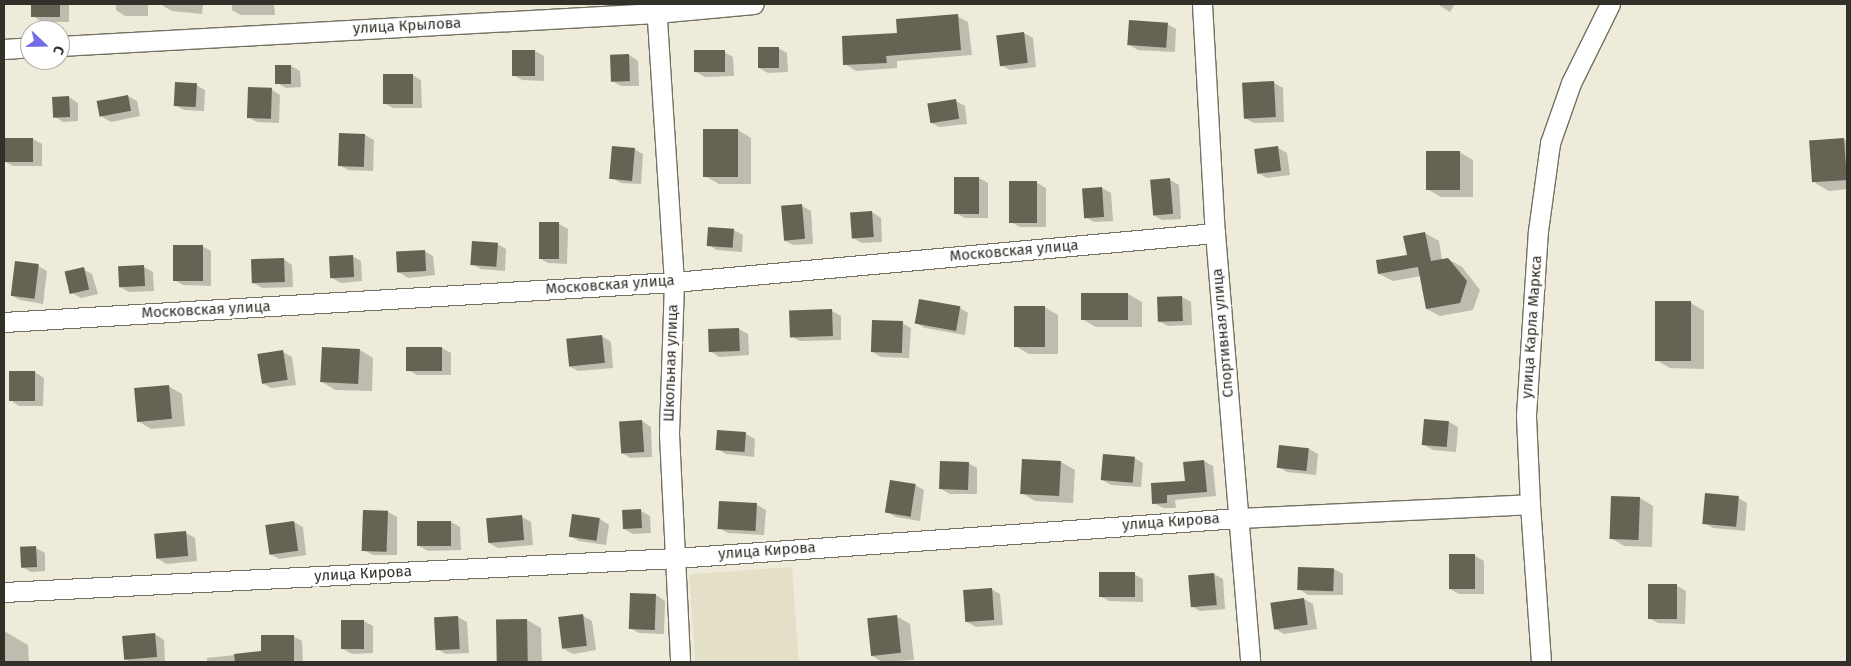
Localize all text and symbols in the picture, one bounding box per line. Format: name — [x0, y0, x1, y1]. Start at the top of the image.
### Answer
street label: улица Крылова — [352, 14, 462, 38]
north arrow — [20, 20, 70, 70]
text: С — [49, 43, 68, 57]
street label: Московская улица — [949, 236, 1079, 266]
street label: улица Карла Маркса — [1518, 255, 1546, 399]
street label: Спортивная улица — [1208, 268, 1238, 398]
street label: Московская улица — [545, 272, 675, 298]
street label: Московская улица — [141, 298, 271, 322]
street label: Школьная улица — [660, 304, 682, 422]
street label: улица Кирова — [1122, 510, 1220, 534]
street label: улица Кирова — [718, 539, 816, 563]
street label: улица Кирова — [314, 562, 412, 586]

